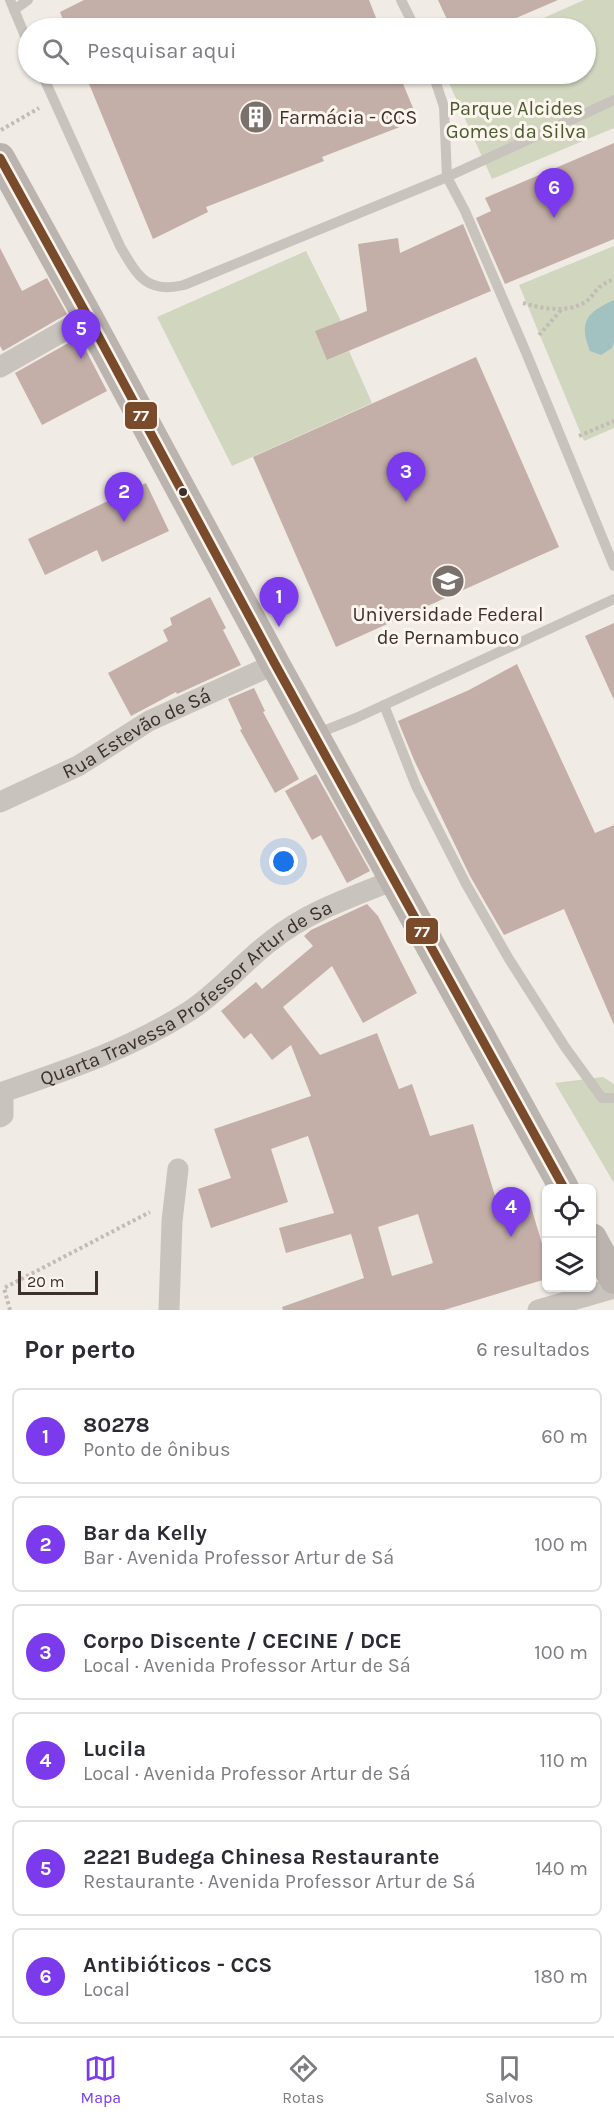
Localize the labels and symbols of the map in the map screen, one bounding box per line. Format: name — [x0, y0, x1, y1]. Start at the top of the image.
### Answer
park label: Parque Alcides Gomes da Silva — [446, 97, 586, 143]
building icon: Farmácia - CCS — [238, 99, 274, 135]
place label: Farmácia - CCS — [279, 106, 417, 129]
pin: 6 — [534, 168, 574, 218]
pin: 5 — [62, 310, 100, 359]
line badge: 77 — [124, 401, 158, 430]
text: 77 — [133, 406, 149, 425]
pin: 3 — [386, 452, 426, 502]
pin: 2 — [104, 472, 144, 522]
unlabelled marker — [177, 486, 189, 498]
school or university icon: Universidade Federal de Pernambuco — [430, 563, 466, 599]
pin: 1 — [260, 578, 298, 627]
place label: Universidade Federal de Pernambuco — [353, 603, 544, 649]
street label: Rua Estevão de Sá — [59, 683, 214, 783]
your location — [269, 847, 298, 876]
street label: Quarta Travessa Professor Artur de Sa — [37, 895, 336, 1090]
line badge: 77 — [405, 917, 439, 945]
text: 77 — [414, 922, 430, 941]
pin: 4 — [492, 1188, 530, 1237]
scale bar — [18, 1268, 98, 1296]

